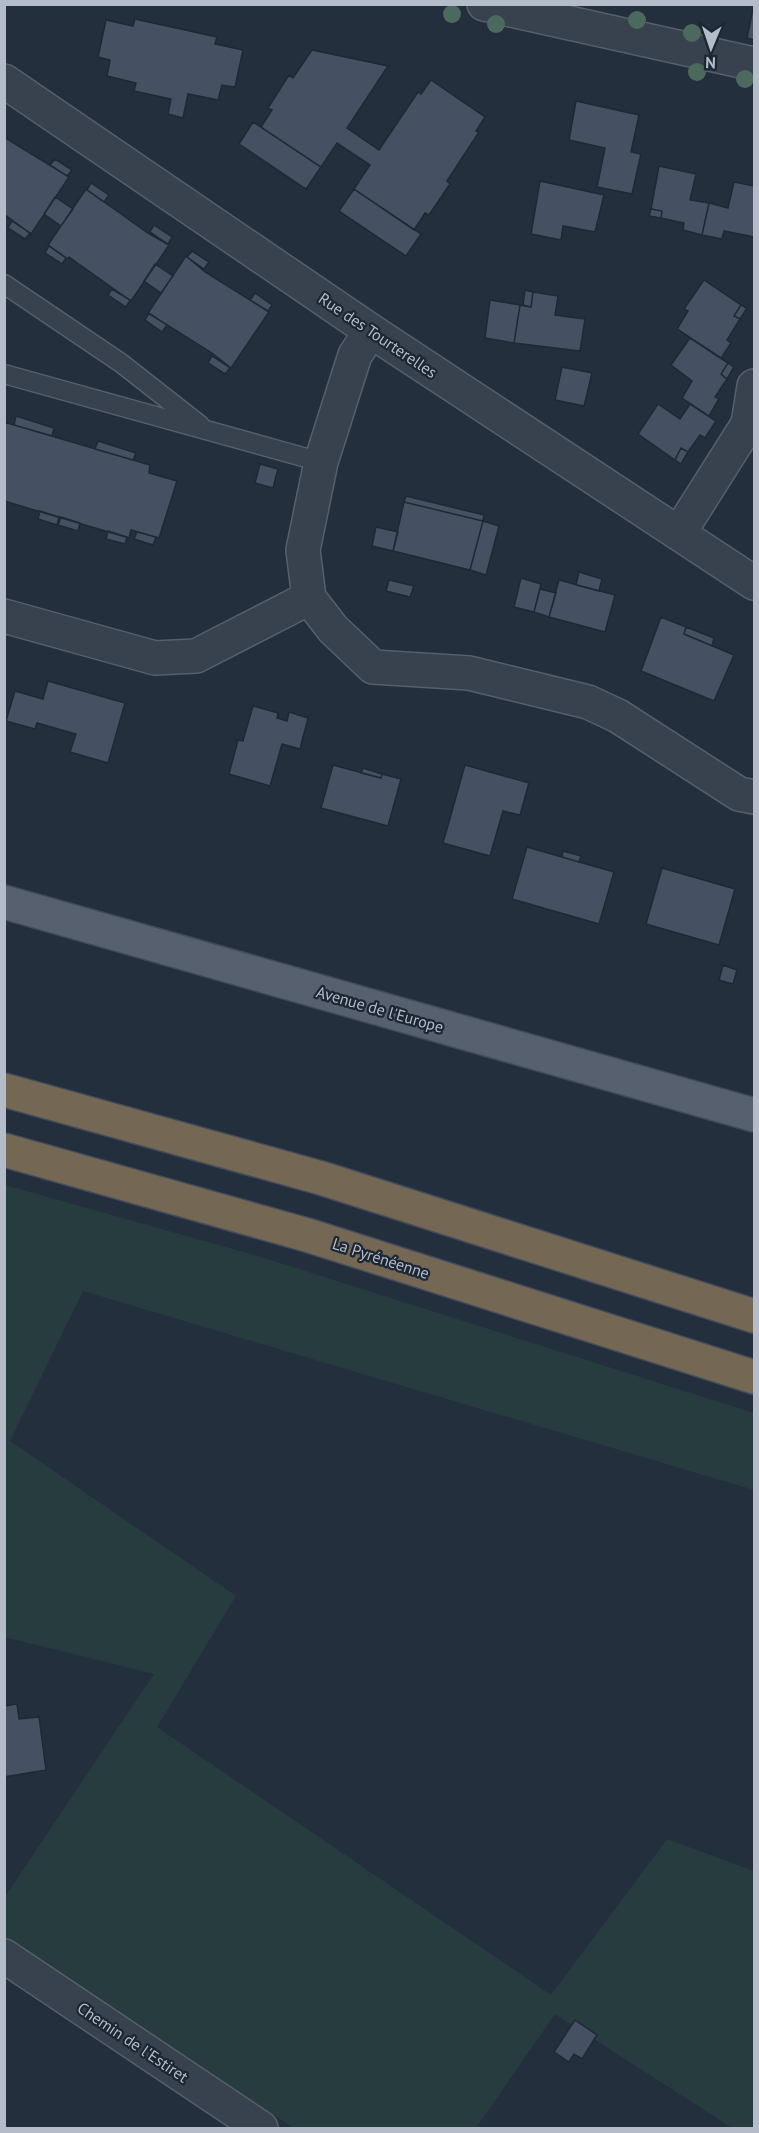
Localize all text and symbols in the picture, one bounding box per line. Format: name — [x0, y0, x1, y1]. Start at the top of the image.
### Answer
north arrow — [681, 18, 741, 78]
text: N — [705, 53, 716, 73]
street label: Rue des Tourterelles — [315, 288, 441, 382]
street label: Avenue de l'Europe — [314, 981, 446, 1037]
street label: La Pyrénéenne — [330, 1233, 432, 1283]
street label: Chemin de l'Estiret — [74, 1997, 193, 2087]

